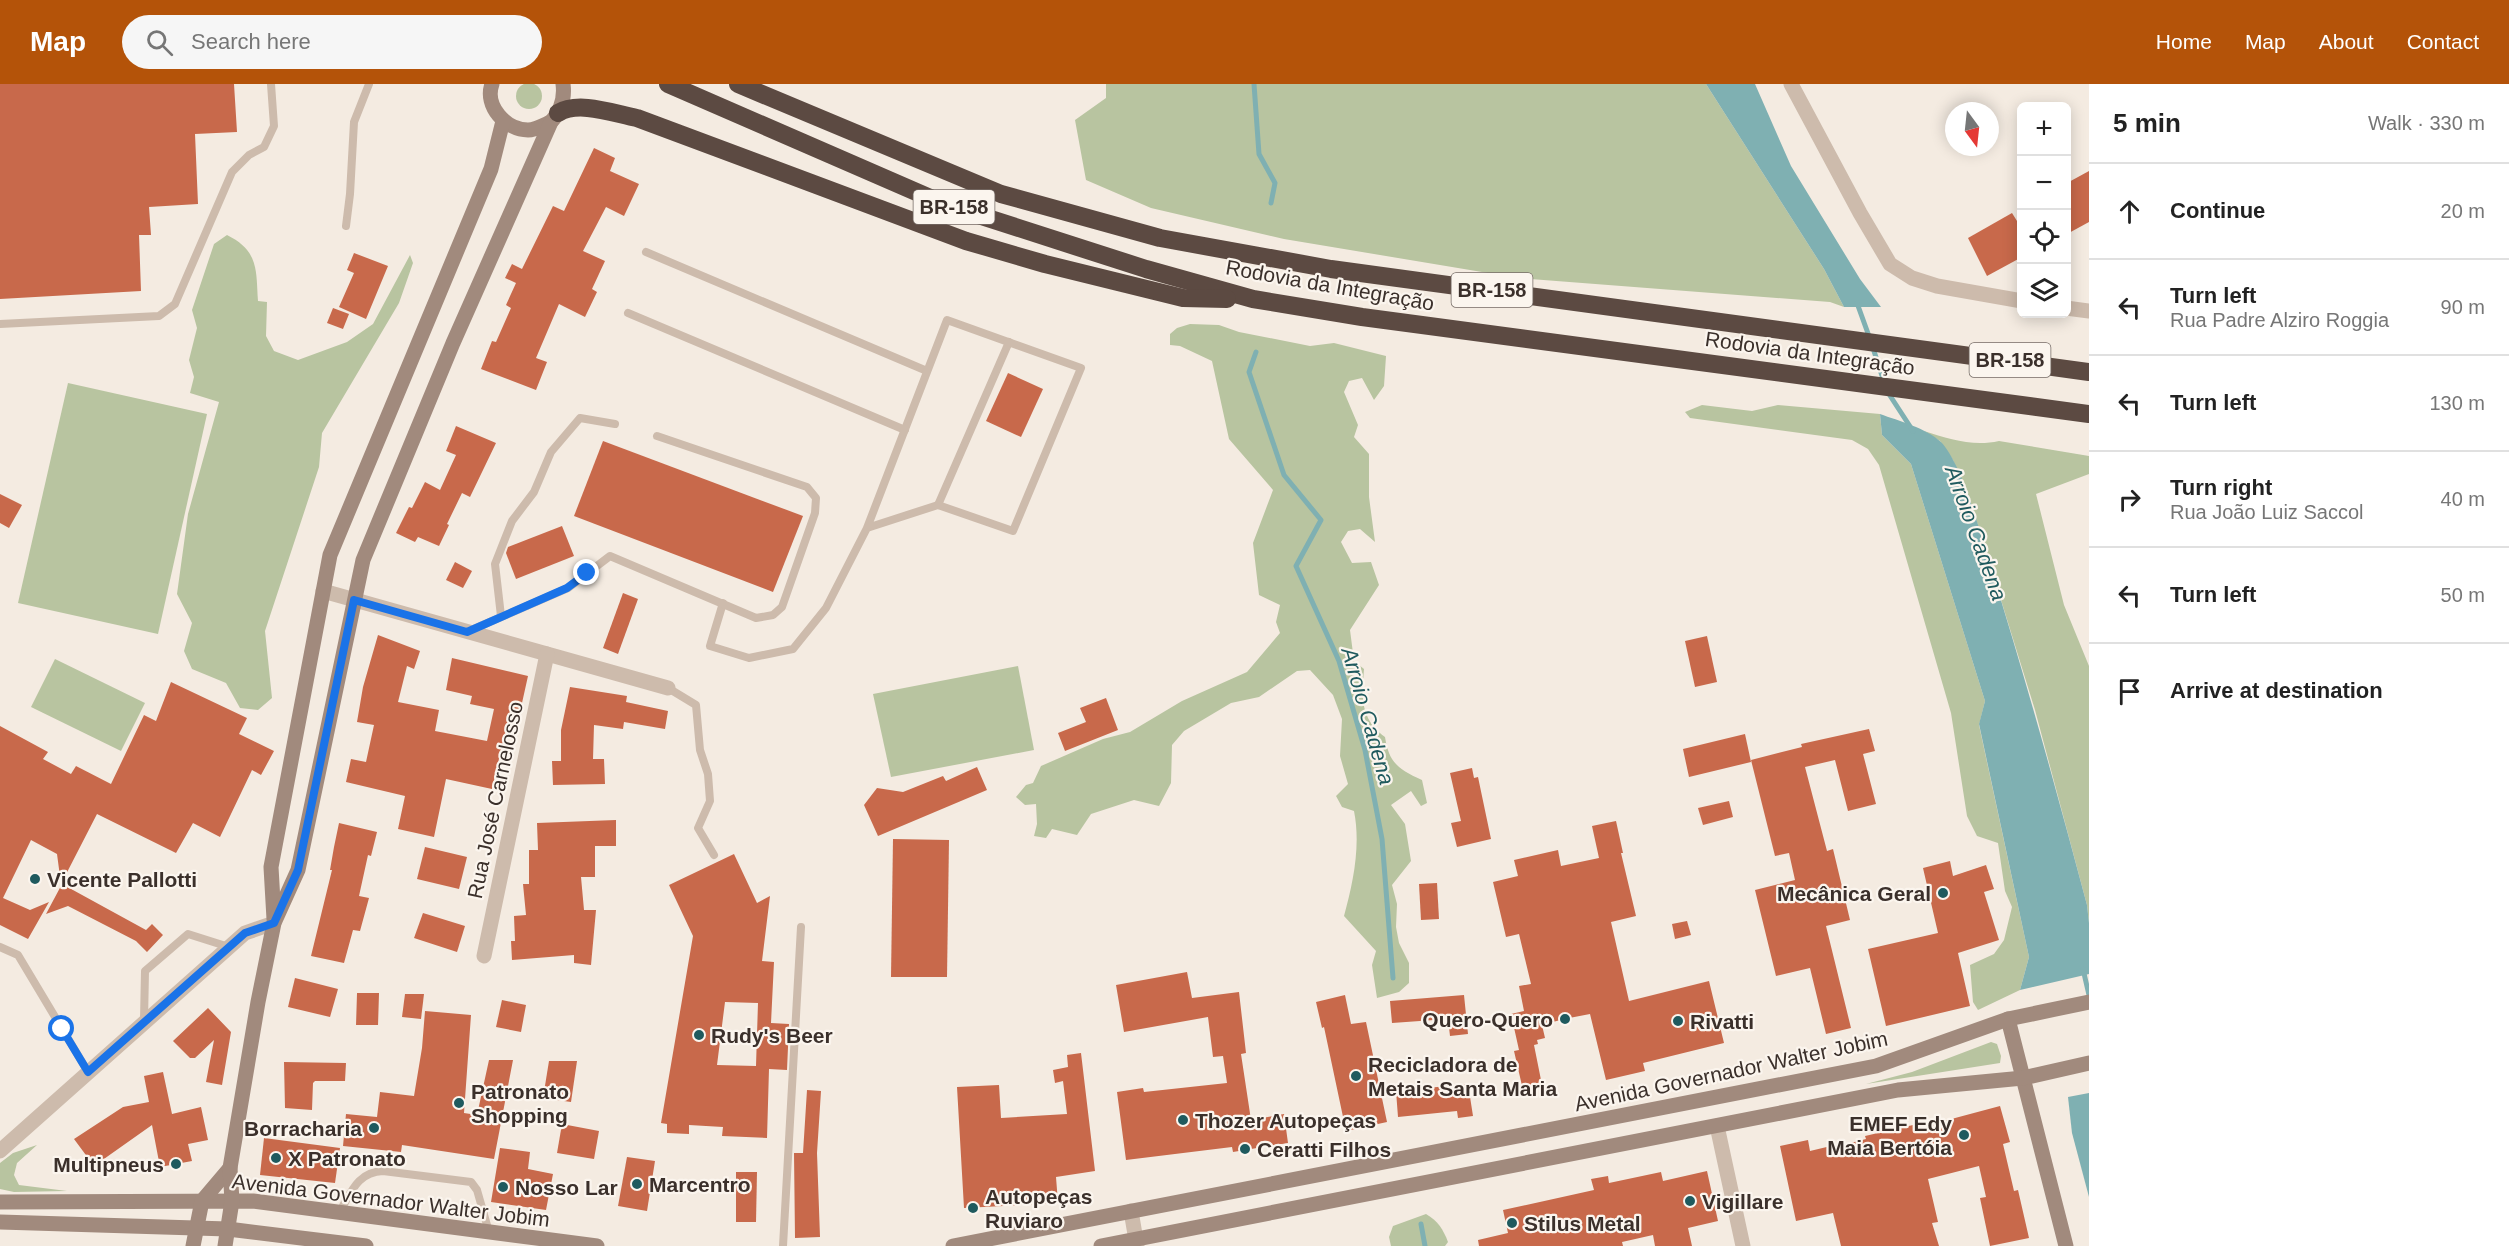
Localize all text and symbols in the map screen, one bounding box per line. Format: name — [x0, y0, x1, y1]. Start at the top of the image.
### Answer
search box — [122, 15, 542, 69]
text: Map — [30, 26, 86, 57]
icon: search — [143, 26, 176, 59]
text: Search here — [191, 29, 311, 54]
text: Home — [2156, 30, 2212, 53]
text: Map — [2245, 30, 2286, 53]
text: About — [2319, 30, 2374, 53]
text: Contact — [2407, 30, 2479, 53]
north arrow — [1945, 102, 1999, 156]
map controls — [2017, 102, 2071, 318]
button: + — [2017, 102, 2071, 156]
text: 5 min — [2113, 108, 2181, 138]
text: Walk · 330 m — [2368, 112, 2485, 134]
button: − — [2017, 156, 2071, 210]
road number: BR-158 — [914, 190, 994, 224]
icon: ahead — [2113, 195, 2146, 228]
text: Continue — [2170, 198, 2265, 223]
text: 20 m — [2441, 200, 2485, 222]
button: locate — [2017, 210, 2071, 264]
street label: Rodovia da Integração — [1224, 255, 1436, 315]
button: layers — [2017, 264, 2071, 318]
road number: BR-158 — [1452, 273, 1532, 307]
text: Turn left — [2170, 283, 2256, 308]
icon: left — [2113, 291, 2146, 324]
text: 90 m — [2441, 296, 2485, 318]
text: Rua Padre Alziro Roggia — [2170, 309, 2389, 331]
street label: Rodovia da Integração — [1704, 327, 1916, 379]
road number: BR-158 — [1970, 343, 2050, 377]
icon: left — [2113, 387, 2146, 420]
text: Turn left — [2170, 390, 2256, 415]
text: 130 m — [2429, 392, 2485, 414]
water label: Arroio Cadena — [1939, 460, 2012, 604]
text: Turn right — [2170, 475, 2272, 500]
icon: right — [2113, 483, 2146, 516]
text: 40 m — [2441, 488, 2485, 510]
text: Rua João Luiz Saccol — [2170, 501, 2363, 523]
route end — [573, 559, 599, 585]
icon: left — [2113, 579, 2146, 612]
text: Turn left — [2170, 582, 2256, 607]
text: 50 m — [2441, 584, 2485, 606]
water label: Arroio Cadena — [1336, 642, 1400, 788]
icon: arrive — [2113, 675, 2146, 708]
text: Arrive at destination — [2170, 678, 2383, 703]
street label: Rua José Carnelosso — [463, 699, 527, 901]
place label: Vicente Pallotti — [47, 868, 197, 891]
marker: Vicente Pallotti — [28, 872, 42, 886]
place label: Mecânica Geral — [1777, 882, 1931, 905]
marker: Mecânica Geral — [1936, 886, 1950, 900]
place label: Quero-Quero — [1422, 1008, 1553, 1031]
place label: Rivatti — [1690, 1010, 1754, 1033]
marker: Quero-Quero — [1558, 1012, 1572, 1026]
marker: Rivatti — [1671, 1014, 1685, 1028]
route start — [48, 1015, 74, 1041]
place label: Rudy's Beer — [711, 1024, 833, 1047]
street label: Avenida Governador Walter Jobim — [1572, 1027, 1890, 1115]
marker: Rudy's Beer — [692, 1028, 706, 1042]
place label: Recicladora de Metais Santa Maria — [1368, 1053, 1557, 1100]
marker: Recicladora de Metais Santa Maria — [1349, 1069, 1363, 1083]
place label: Patronato Shopping — [471, 1080, 569, 1127]
marker: Patronato Shopping — [452, 1096, 466, 1110]
place label: Thozer Autopeças — [1195, 1109, 1376, 1132]
place label: EMEF Edy Maia Bertóia — [1827, 1112, 1952, 1159]
marker: Thozer Autopeças — [1176, 1113, 1190, 1127]
place label: Borracharia — [244, 1117, 362, 1140]
marker: Borracharia — [367, 1121, 381, 1135]
marker: EMEF Edy Maia Bertóia — [1957, 1128, 1971, 1142]
place label: Ceratti Filhos — [1257, 1138, 1391, 1161]
marker: Ceratti Filhos — [1238, 1142, 1252, 1156]
place label: X Patronato — [288, 1147, 406, 1170]
marker: X Patronato — [269, 1151, 283, 1165]
place label: Multipneus — [53, 1153, 164, 1176]
marker: Multipneus — [169, 1157, 183, 1171]
street label: Avenida Governador Walter Jobim — [231, 1169, 551, 1231]
place label: Marcentro — [649, 1173, 751, 1196]
place label: Nosso Lar — [515, 1176, 618, 1199]
marker: Marcentro — [630, 1177, 644, 1191]
marker: Nosso Lar — [496, 1180, 510, 1194]
place label: Autopeças Ruviaro — [985, 1185, 1092, 1232]
place label: Vigillare — [1702, 1190, 1783, 1213]
marker: Vigillare — [1683, 1194, 1697, 1208]
marker: Autopeças Ruviaro — [966, 1201, 980, 1215]
place label: Stilus Metal — [1524, 1212, 1641, 1235]
marker: Stilus Metal — [1505, 1216, 1519, 1230]

